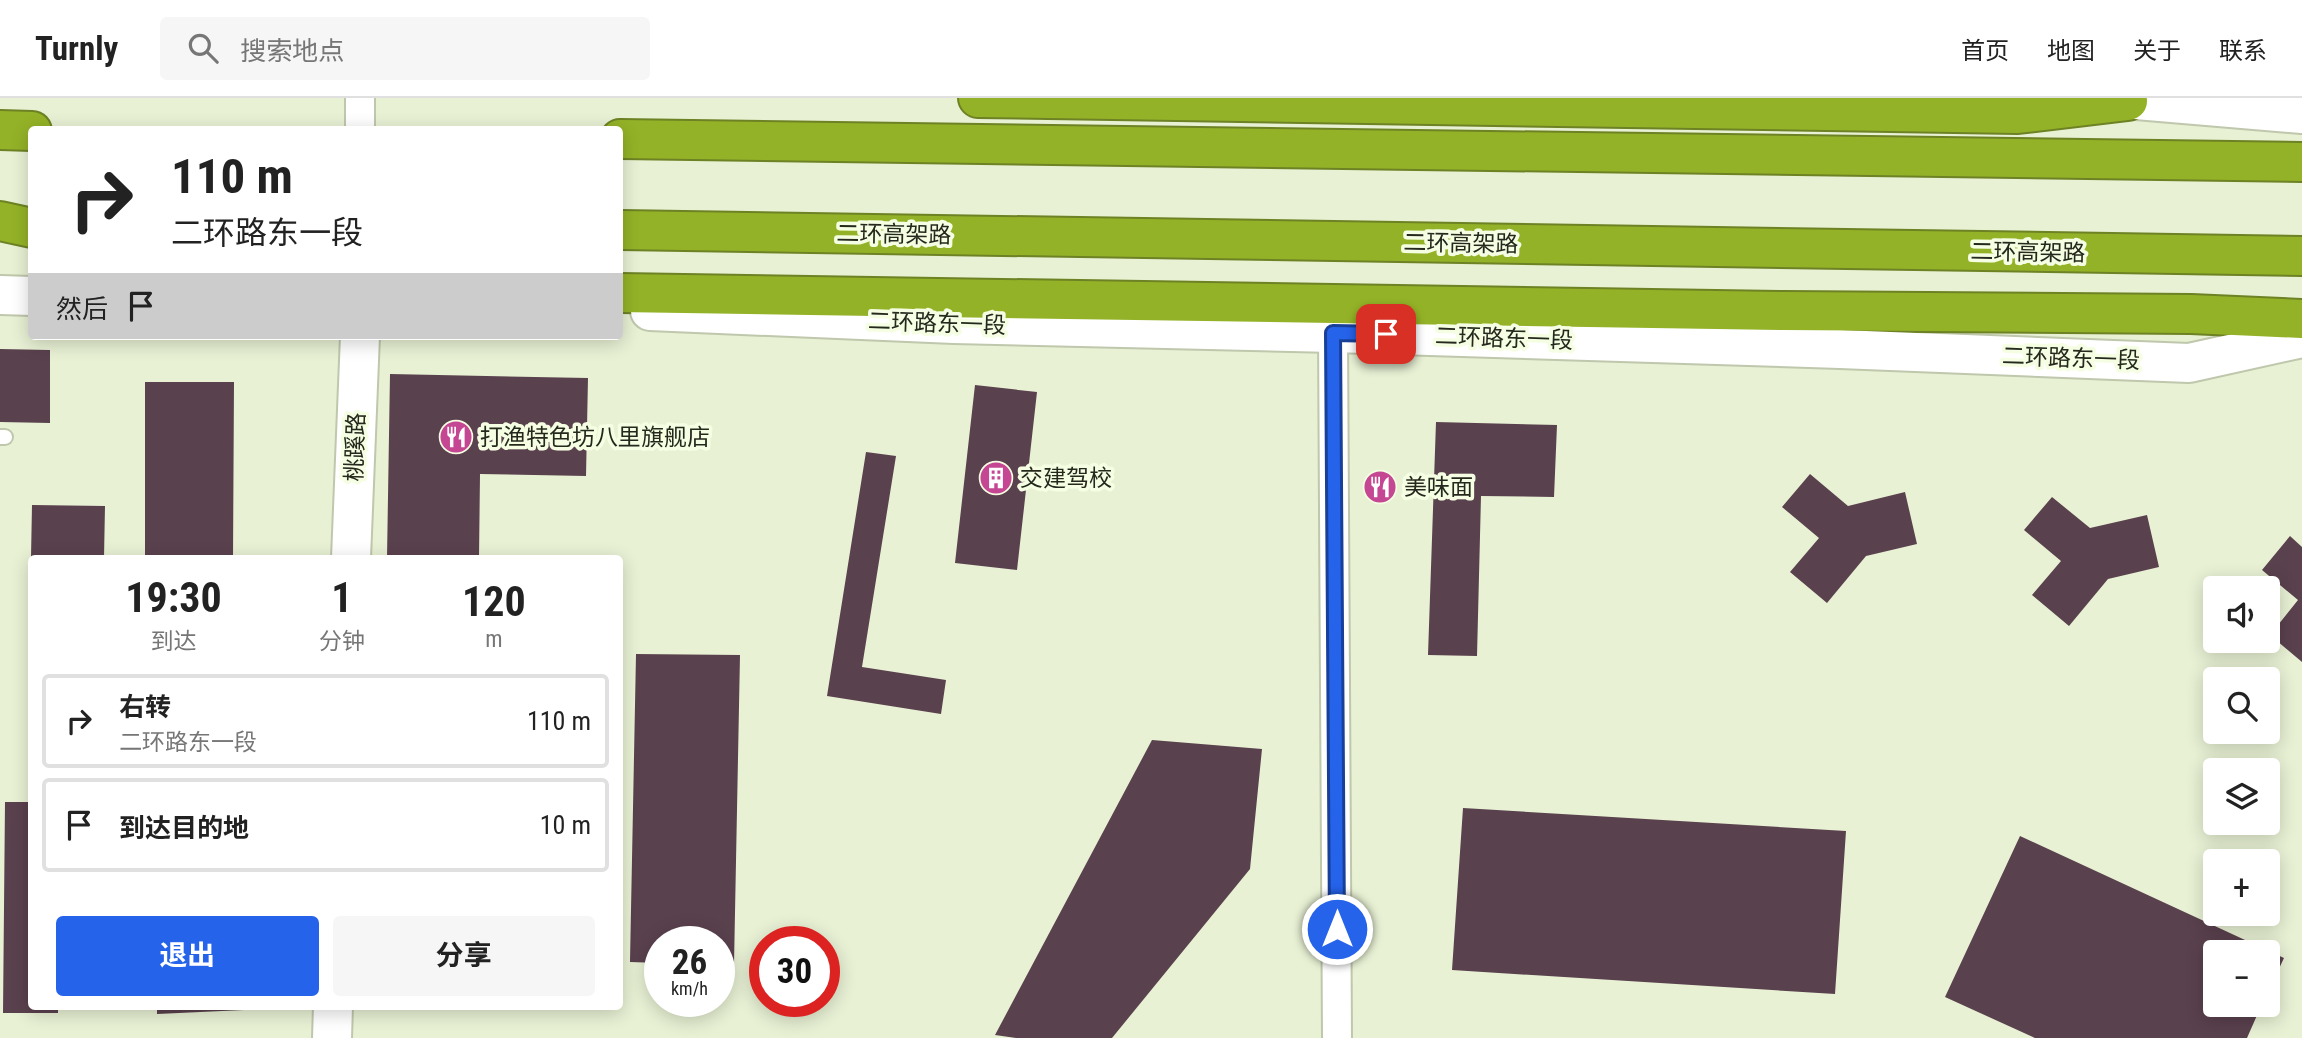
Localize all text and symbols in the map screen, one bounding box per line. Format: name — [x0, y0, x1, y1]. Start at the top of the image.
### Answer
search box — [160, 17, 650, 80]
text: Turnly — [35, 29, 118, 68]
icon: search — [184, 29, 222, 67]
text: 搜索地点 — [240, 36, 344, 66]
text: 首页 — [1961, 37, 2009, 65]
text: 地图 — [2047, 37, 2095, 65]
text: 关于 — [2133, 37, 2181, 65]
text: 联系 — [2219, 37, 2267, 65]
text: 110 m — [171, 148, 293, 205]
icon: right — [56, 154, 147, 245]
text: 二环路东一段 — [171, 214, 363, 252]
street label: 二环高架路 — [836, 220, 952, 249]
street label: 二环高架路 — [1403, 229, 1519, 258]
street label: 二环高架路 — [1970, 238, 2086, 267]
icon: arrive — [122, 287, 160, 325]
text: 然后 — [56, 294, 108, 324]
pin — [1356, 304, 1416, 364]
street label: 二环路东一段 — [868, 308, 1006, 339]
icon: arrive — [1367, 315, 1405, 353]
street label: 二环路东一段 — [1435, 323, 1573, 354]
street label: 二环路东一段 — [2002, 343, 2140, 374]
street label: 桃蹊路 — [341, 412, 370, 482]
restaurant icon: 打渔特色坊八里旗舰店 — [437, 418, 475, 456]
place label: 打渔特色坊八里旗舰店 — [480, 424, 710, 451]
building icon: 交建驾校 — [977, 459, 1015, 497]
place label: 交建驾校 — [1020, 465, 1112, 492]
restaurant icon: 美味面 — [1361, 468, 1399, 506]
place label: 美味面 — [1404, 474, 1473, 501]
text: 19:30 — [125, 573, 222, 622]
text: 1 — [331, 573, 352, 622]
map controls — [2203, 576, 2280, 1017]
button: sound — [2203, 576, 2280, 653]
text: 120 — [462, 577, 526, 626]
text: m — [485, 626, 503, 653]
text: 到达 — [150, 628, 196, 655]
text: 分钟 — [319, 628, 365, 655]
button: search — [2203, 667, 2280, 744]
text: 右转 — [119, 692, 171, 722]
icon: right — [60, 702, 98, 740]
text: 110 m — [527, 706, 591, 736]
text: 二环路东一段 — [119, 729, 257, 756]
button: layers — [2203, 758, 2280, 835]
icon: arrive — [60, 806, 98, 844]
text: 10 m — [540, 810, 591, 840]
text: 到达目的地 — [119, 813, 249, 843]
button: + — [2203, 849, 2280, 926]
position arrow — [1300, 892, 1374, 966]
button: 退出 — [56, 916, 319, 996]
button: 分享 — [333, 916, 595, 996]
speed limit sign: 30 — [749, 926, 840, 1017]
button: − — [2203, 940, 2280, 1017]
text: 26 — [672, 942, 707, 983]
text: km/h — [671, 978, 708, 999]

